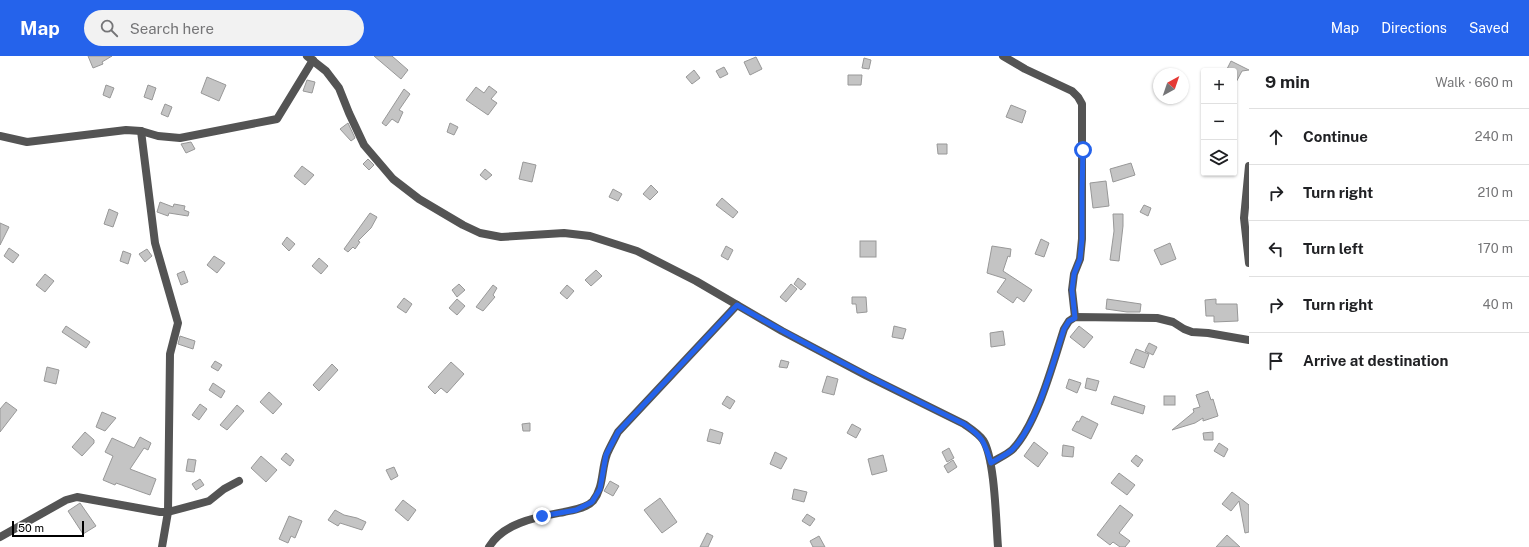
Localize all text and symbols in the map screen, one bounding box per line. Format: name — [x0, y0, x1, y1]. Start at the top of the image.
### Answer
search box — [84, 10, 364, 46]
text: Map — [20, 17, 60, 39]
icon: search — [98, 17, 120, 39]
text: Search here — [130, 20, 214, 37]
text: Map — [1331, 20, 1359, 36]
text: Directions — [1381, 20, 1447, 36]
text: Saved — [1469, 20, 1509, 36]
north arrow — [1153, 68, 1189, 104]
map controls — [1201, 68, 1237, 176]
button: + — [1201, 68, 1237, 104]
text: 9 min — [1265, 72, 1310, 92]
text: Walk · 660 m — [1435, 75, 1513, 90]
button: − — [1201, 104, 1237, 140]
icon: ahead — [1265, 126, 1287, 148]
text: Continue — [1303, 128, 1368, 145]
text: 240 m — [1475, 129, 1513, 144]
button: layers — [1201, 140, 1237, 176]
route start — [1074, 141, 1092, 159]
icon: right — [1265, 182, 1287, 204]
text: Turn right — [1303, 184, 1373, 201]
text: 210 m — [1478, 185, 1513, 200]
icon: left — [1265, 238, 1287, 260]
text: Turn left — [1303, 240, 1364, 257]
text: 170 m — [1478, 241, 1513, 256]
icon: right — [1265, 294, 1287, 316]
text: Turn right — [1303, 296, 1373, 313]
text: 40 m — [1482, 297, 1513, 312]
icon: arrive — [1265, 350, 1287, 372]
text: Arrive at destination — [1303, 352, 1448, 369]
route end — [533, 507, 551, 525]
scale bar — [12, 519, 84, 538]
text: 50 m — [18, 522, 44, 534]

